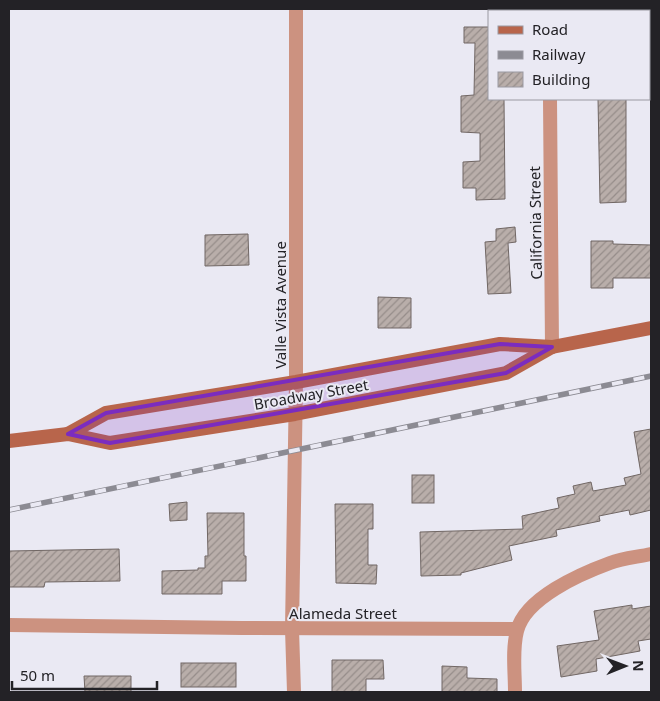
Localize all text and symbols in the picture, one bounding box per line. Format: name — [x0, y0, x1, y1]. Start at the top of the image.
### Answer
legend — [488, 10, 650, 100]
text: Road — [532, 19, 568, 39]
text: Railway — [532, 44, 586, 64]
text: Building — [532, 69, 590, 89]
street label: California Street — [524, 166, 546, 280]
street label: Valle Vista Avenue — [270, 241, 290, 369]
street label: Broadway Street — [252, 374, 370, 414]
street label: Alameda Street — [289, 603, 397, 623]
north arrow — [600, 641, 650, 691]
scale bar — [12, 658, 158, 690]
text: N — [629, 660, 648, 672]
text: 50 m — [20, 665, 55, 685]

